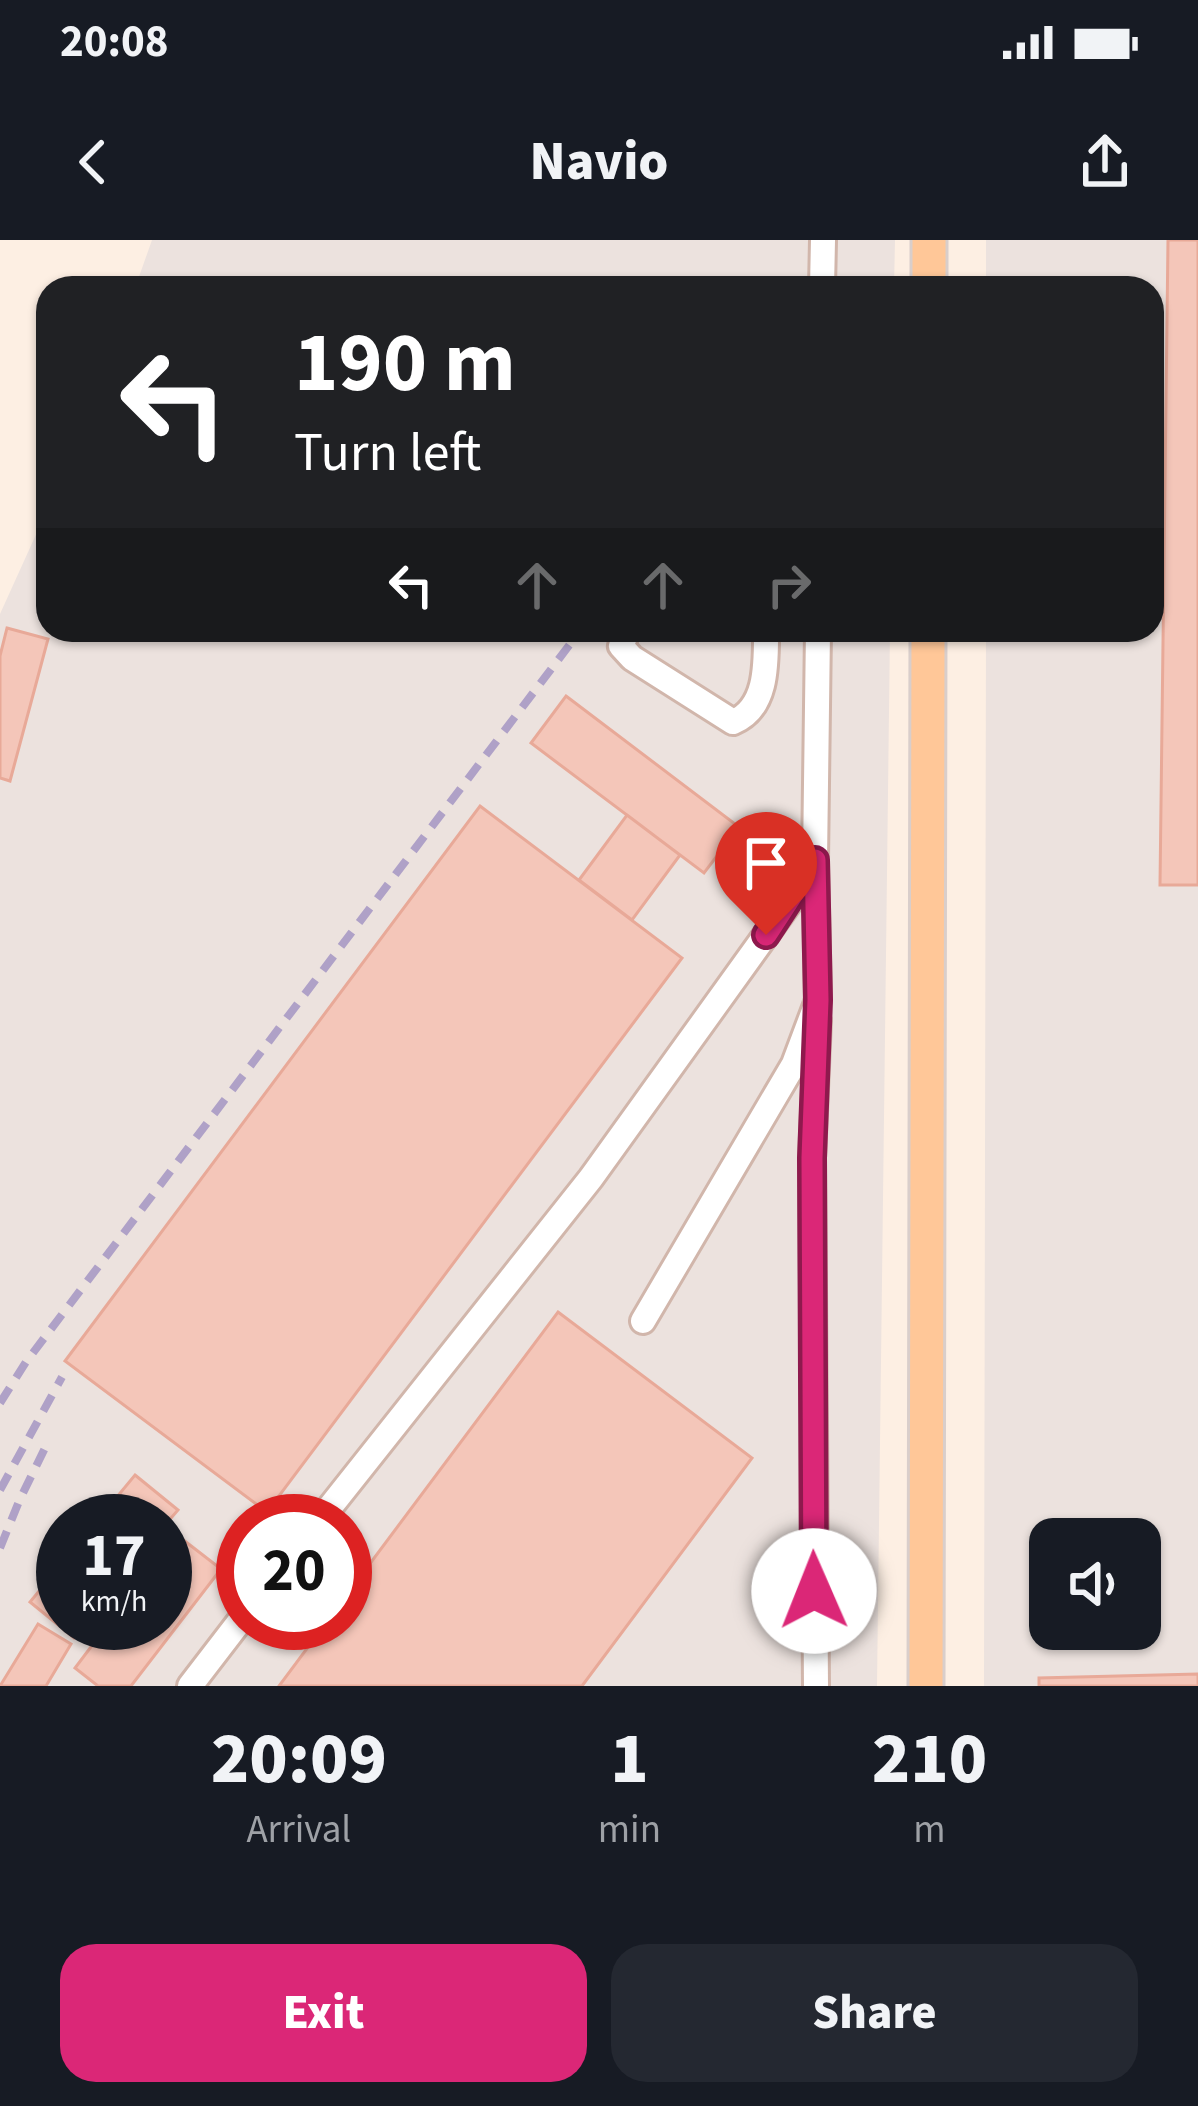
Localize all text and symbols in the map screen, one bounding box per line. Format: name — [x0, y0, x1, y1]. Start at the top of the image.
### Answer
text: 20:08 — [60, 10, 169, 74]
text: Navio — [530, 124, 669, 201]
icon: back — [60, 129, 126, 195]
icon: share — [1072, 129, 1138, 195]
text: 190 m — [294, 304, 516, 424]
icon: left — [96, 324, 252, 480]
text: Turn left — [294, 415, 481, 492]
icon: left — [378, 552, 444, 618]
icon: ahead — [504, 552, 570, 618]
icon: ahead — [630, 552, 696, 618]
icon: right — [756, 552, 822, 618]
pin — [715, 812, 817, 935]
icon: arrive — [733, 830, 799, 896]
speed limit sign: 20 — [216, 1494, 372, 1650]
text: 17 — [82, 1514, 146, 1599]
map controls — [1029, 1518, 1161, 1650]
button: sound — [1029, 1518, 1161, 1650]
position arrow — [751, 1528, 877, 1654]
text: km/h — [81, 1580, 147, 1623]
text: 20:09 — [211, 1708, 387, 1811]
text: 1 — [610, 1708, 649, 1811]
text: 210 — [872, 1708, 987, 1811]
text: Arrival — [246, 1802, 351, 1858]
text: min — [598, 1802, 661, 1858]
text: m — [913, 1802, 946, 1858]
button: Exit — [60, 1944, 587, 2082]
button: Share — [611, 1944, 1138, 2082]

